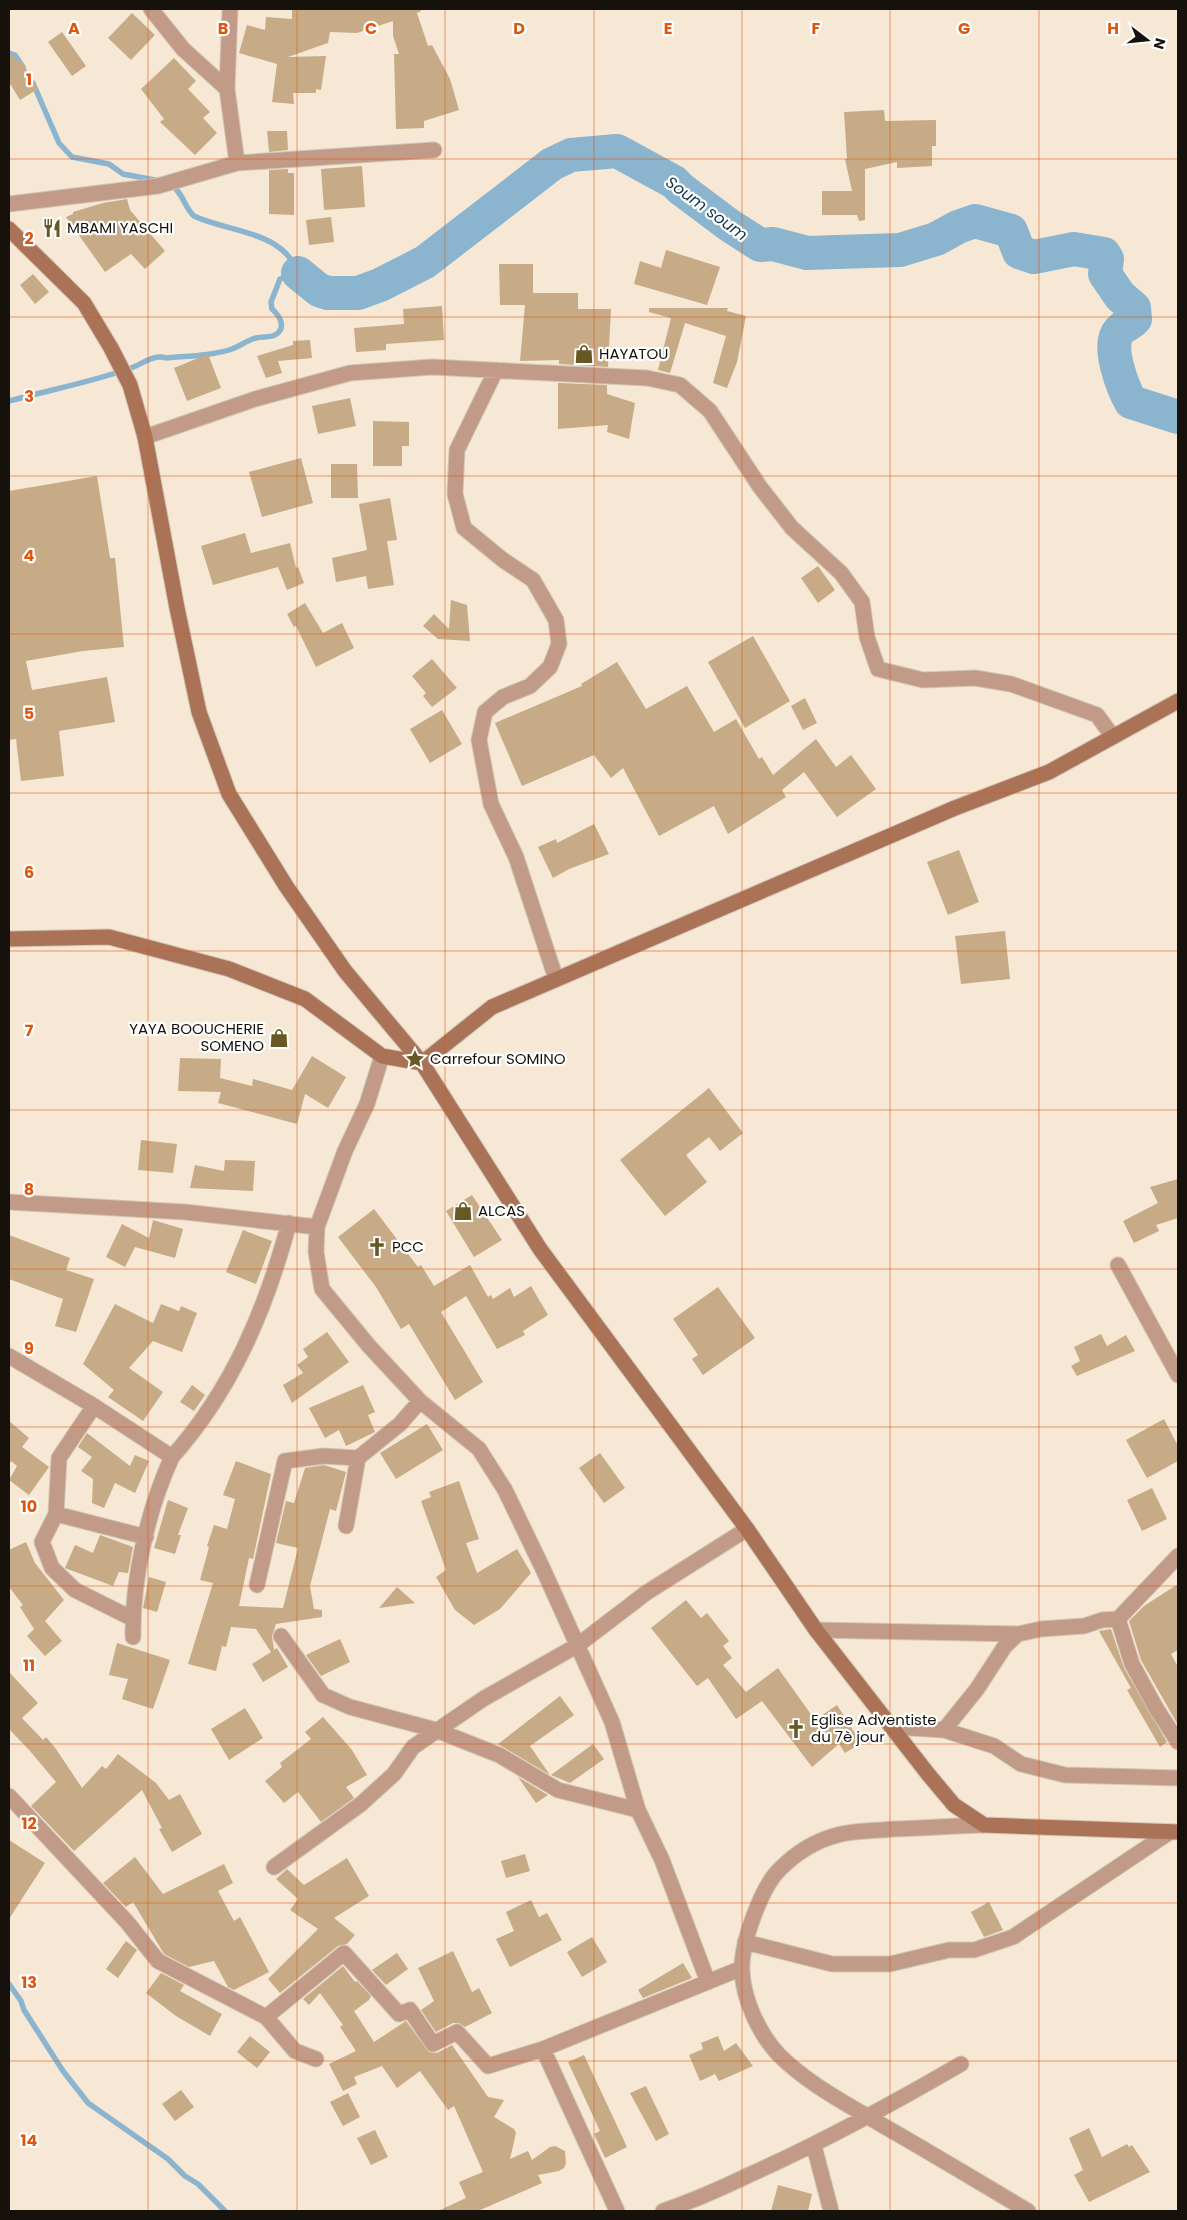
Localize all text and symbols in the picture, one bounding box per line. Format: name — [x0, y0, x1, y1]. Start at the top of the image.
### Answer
north arrow — [1122, 15, 1172, 65]
text: A — [68, 17, 80, 40]
text: B — [218, 17, 228, 40]
text: C — [365, 17, 377, 40]
text: D — [513, 17, 525, 40]
text: E — [664, 17, 672, 40]
text: F — [812, 17, 821, 40]
text: G — [958, 17, 970, 40]
text: H — [1107, 17, 1119, 40]
text: N — [1148, 36, 1171, 51]
text: 1 — [26, 68, 32, 91]
water label: Soum soum — [661, 171, 752, 246]
restaurant icon: MBAMI YASCHI — [41, 217, 63, 239]
place label: MBAMI YASCHI — [67, 217, 173, 238]
text: 2 — [24, 227, 34, 250]
shop icon: HAYATOU — [573, 343, 595, 365]
place label: HAYATOU — [599, 343, 668, 364]
text: 3 — [24, 385, 34, 408]
text: 4 — [24, 544, 35, 567]
text: 5 — [24, 702, 34, 725]
text: 6 — [24, 861, 34, 884]
place label: YAYA BOOUCHERIE SOMENO — [129, 1018, 264, 1056]
text: 7 — [25, 1019, 34, 1042]
shop icon: YAYA BOOUCHERIE SOMENO — [268, 1027, 290, 1049]
place icon: Carrefour SOMINO — [404, 1048, 426, 1070]
place label: Carrefour SOMINO — [430, 1048, 566, 1069]
text: 8 — [24, 1178, 34, 1201]
shop icon: ALCAS — [452, 1200, 474, 1222]
place label: ALCAS — [478, 1200, 525, 1221]
church icon: PCC — [366, 1236, 388, 1258]
place label: PCC — [392, 1236, 424, 1257]
text: 9 — [24, 1337, 34, 1360]
text: 10 — [21, 1495, 37, 1518]
text: 11 — [23, 1654, 35, 1677]
place label: Eglise Adventiste du 7è jour — [811, 1709, 937, 1747]
church icon: Eglise Adventiste du 7è jour — [785, 1718, 807, 1740]
text: 12 — [21, 1812, 37, 1835]
text: 13 — [21, 1971, 37, 1994]
text: 14 — [21, 2129, 38, 2152]

